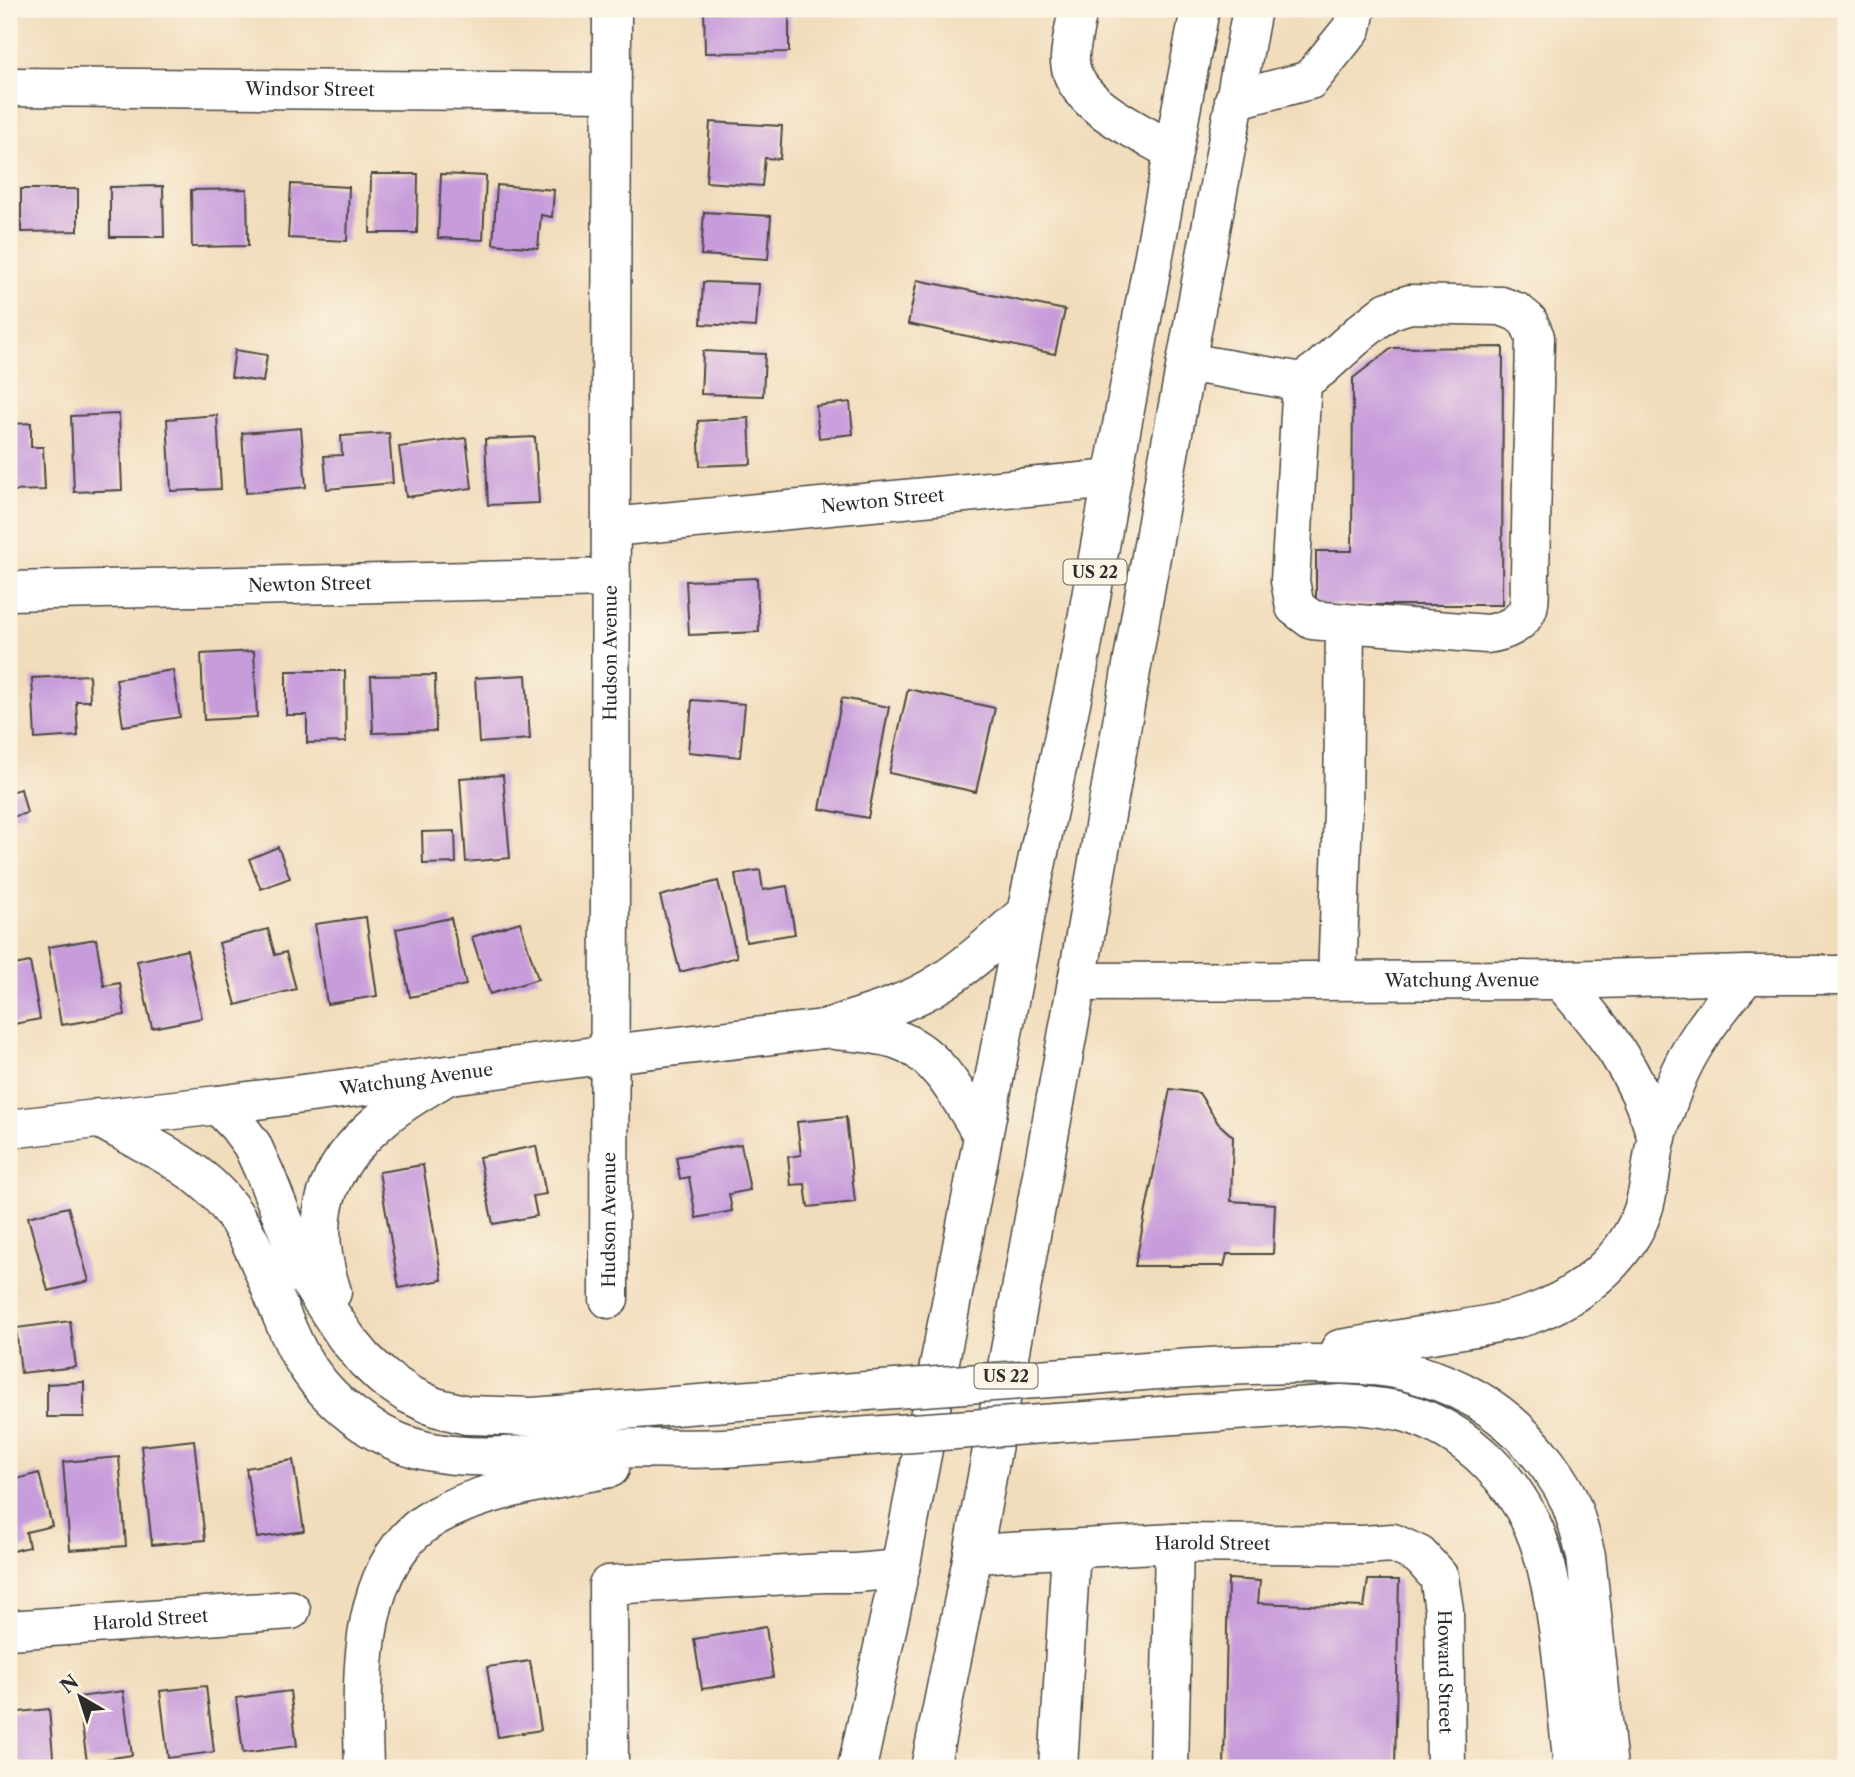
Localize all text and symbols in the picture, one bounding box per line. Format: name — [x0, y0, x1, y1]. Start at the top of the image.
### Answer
street label: Windsor Street — [244, 78, 375, 101]
street label: Newton Street — [820, 484, 946, 518]
road number: US 22 — [1064, 559, 1126, 584]
street label: Newton Street — [248, 572, 373, 597]
street label: Hudson Avenue — [599, 585, 622, 721]
street label: Watchung Avenue — [1384, 969, 1539, 992]
street label: Watchung Avenue — [337, 1058, 494, 1100]
street label: Hudson Avenue — [598, 1152, 620, 1288]
road number: US 22 — [974, 1364, 1038, 1388]
street label: Harold Street — [1154, 1532, 1271, 1555]
street label: Harold Street — [92, 1605, 210, 1635]
street label: Howard Street — [1433, 1610, 1457, 1734]
north arrow — [46, 1662, 116, 1732]
text: N — [56, 1670, 83, 1698]

